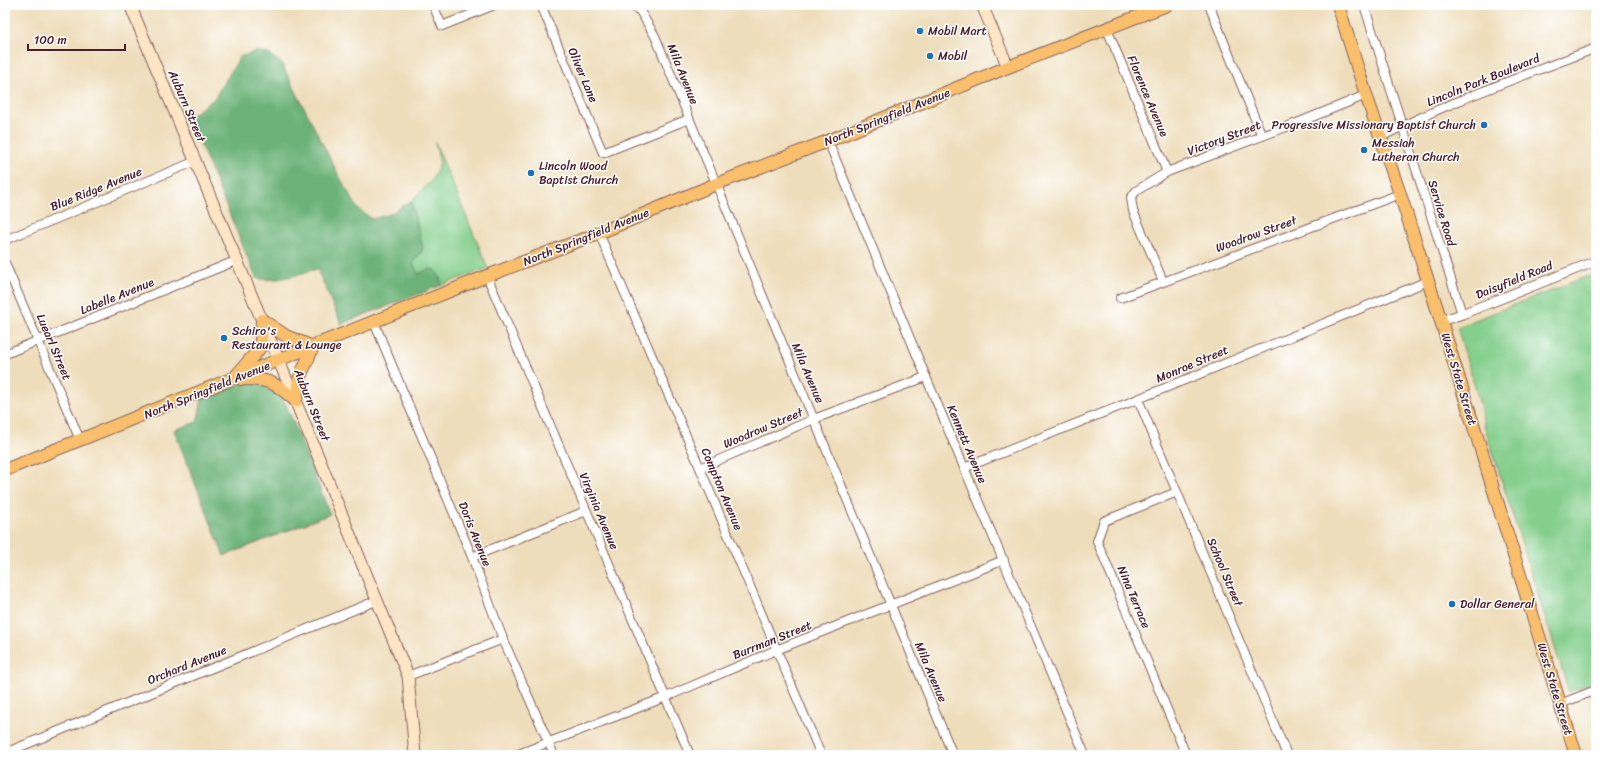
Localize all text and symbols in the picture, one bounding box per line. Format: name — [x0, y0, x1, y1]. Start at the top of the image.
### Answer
place label: Mobil Mart — [928, 20, 987, 42]
scale bar — [28, 26, 125, 52]
marker: Mobil Mart — [915, 26, 925, 36]
text: 100 m — [34, 29, 67, 51]
street label: Mila Avenue — [661, 40, 705, 108]
street label: Oliver Lane — [561, 44, 605, 106]
place label: Mobil — [938, 45, 968, 67]
street label: Lincoln Park Boulevard — [1423, 47, 1544, 113]
marker: Mobil — [925, 51, 935, 61]
street label: Florence Avenue — [1121, 52, 1175, 140]
street label: Auburn Street — [161, 65, 213, 147]
street label: North Springfield Avenue — [820, 82, 954, 152]
street label: Victory Street — [1184, 114, 1264, 162]
place label: Progressive Missionary Baptist Church — [1272, 114, 1476, 136]
marker: Progressive Missionary Baptist Church — [1479, 120, 1489, 130]
place label: Messiah Lutheran Church — [1372, 132, 1460, 168]
marker: Messiah Lutheran Church — [1359, 145, 1369, 155]
place label: Lincoln Wood Baptist Church — [539, 155, 618, 191]
street label: Blue Ridge Avenue — [47, 161, 145, 217]
marker: Lincoln Wood Baptist Church — [526, 168, 536, 178]
street label: Service Road — [1422, 177, 1463, 250]
street label: North Springfield Avenue — [519, 202, 653, 272]
street label: Woodrow Street — [1212, 209, 1301, 259]
street label: Daisyfield Road — [1472, 254, 1557, 305]
street label: Labelle Avenue — [77, 271, 158, 321]
street label: Luearl Street — [30, 310, 78, 384]
place label: Schiro's Restaurant & Lounge — [232, 320, 342, 356]
street label: West State Street — [1434, 330, 1484, 428]
marker: Schiro's Restaurant & Lounge — [219, 333, 229, 343]
street label: Mila Avenue — [785, 339, 831, 407]
street label: Monroe Street — [1152, 339, 1232, 389]
street label: North Springfield Avenue — [140, 355, 274, 425]
street label: Auburn Street — [287, 364, 337, 446]
street label: Woodrow Street — [720, 401, 807, 455]
street label: Kennett Avenue — [940, 401, 994, 487]
street label: Compton Avenue — [695, 444, 749, 534]
street label: Virginia Avenue — [573, 469, 625, 553]
street label: Doris Avenue — [452, 498, 498, 570]
street label: School Street — [1201, 534, 1250, 611]
street label: Nina Terrace — [1111, 562, 1157, 632]
place label: Dollar General — [1460, 593, 1535, 615]
marker: Dollar General — [1447, 599, 1457, 609]
street label: Burrman Street — [729, 614, 815, 666]
street label: Mila Avenue — [908, 638, 954, 706]
street label: Orchard Avenue — [144, 639, 230, 691]
street label: West State Street — [1530, 640, 1580, 738]

